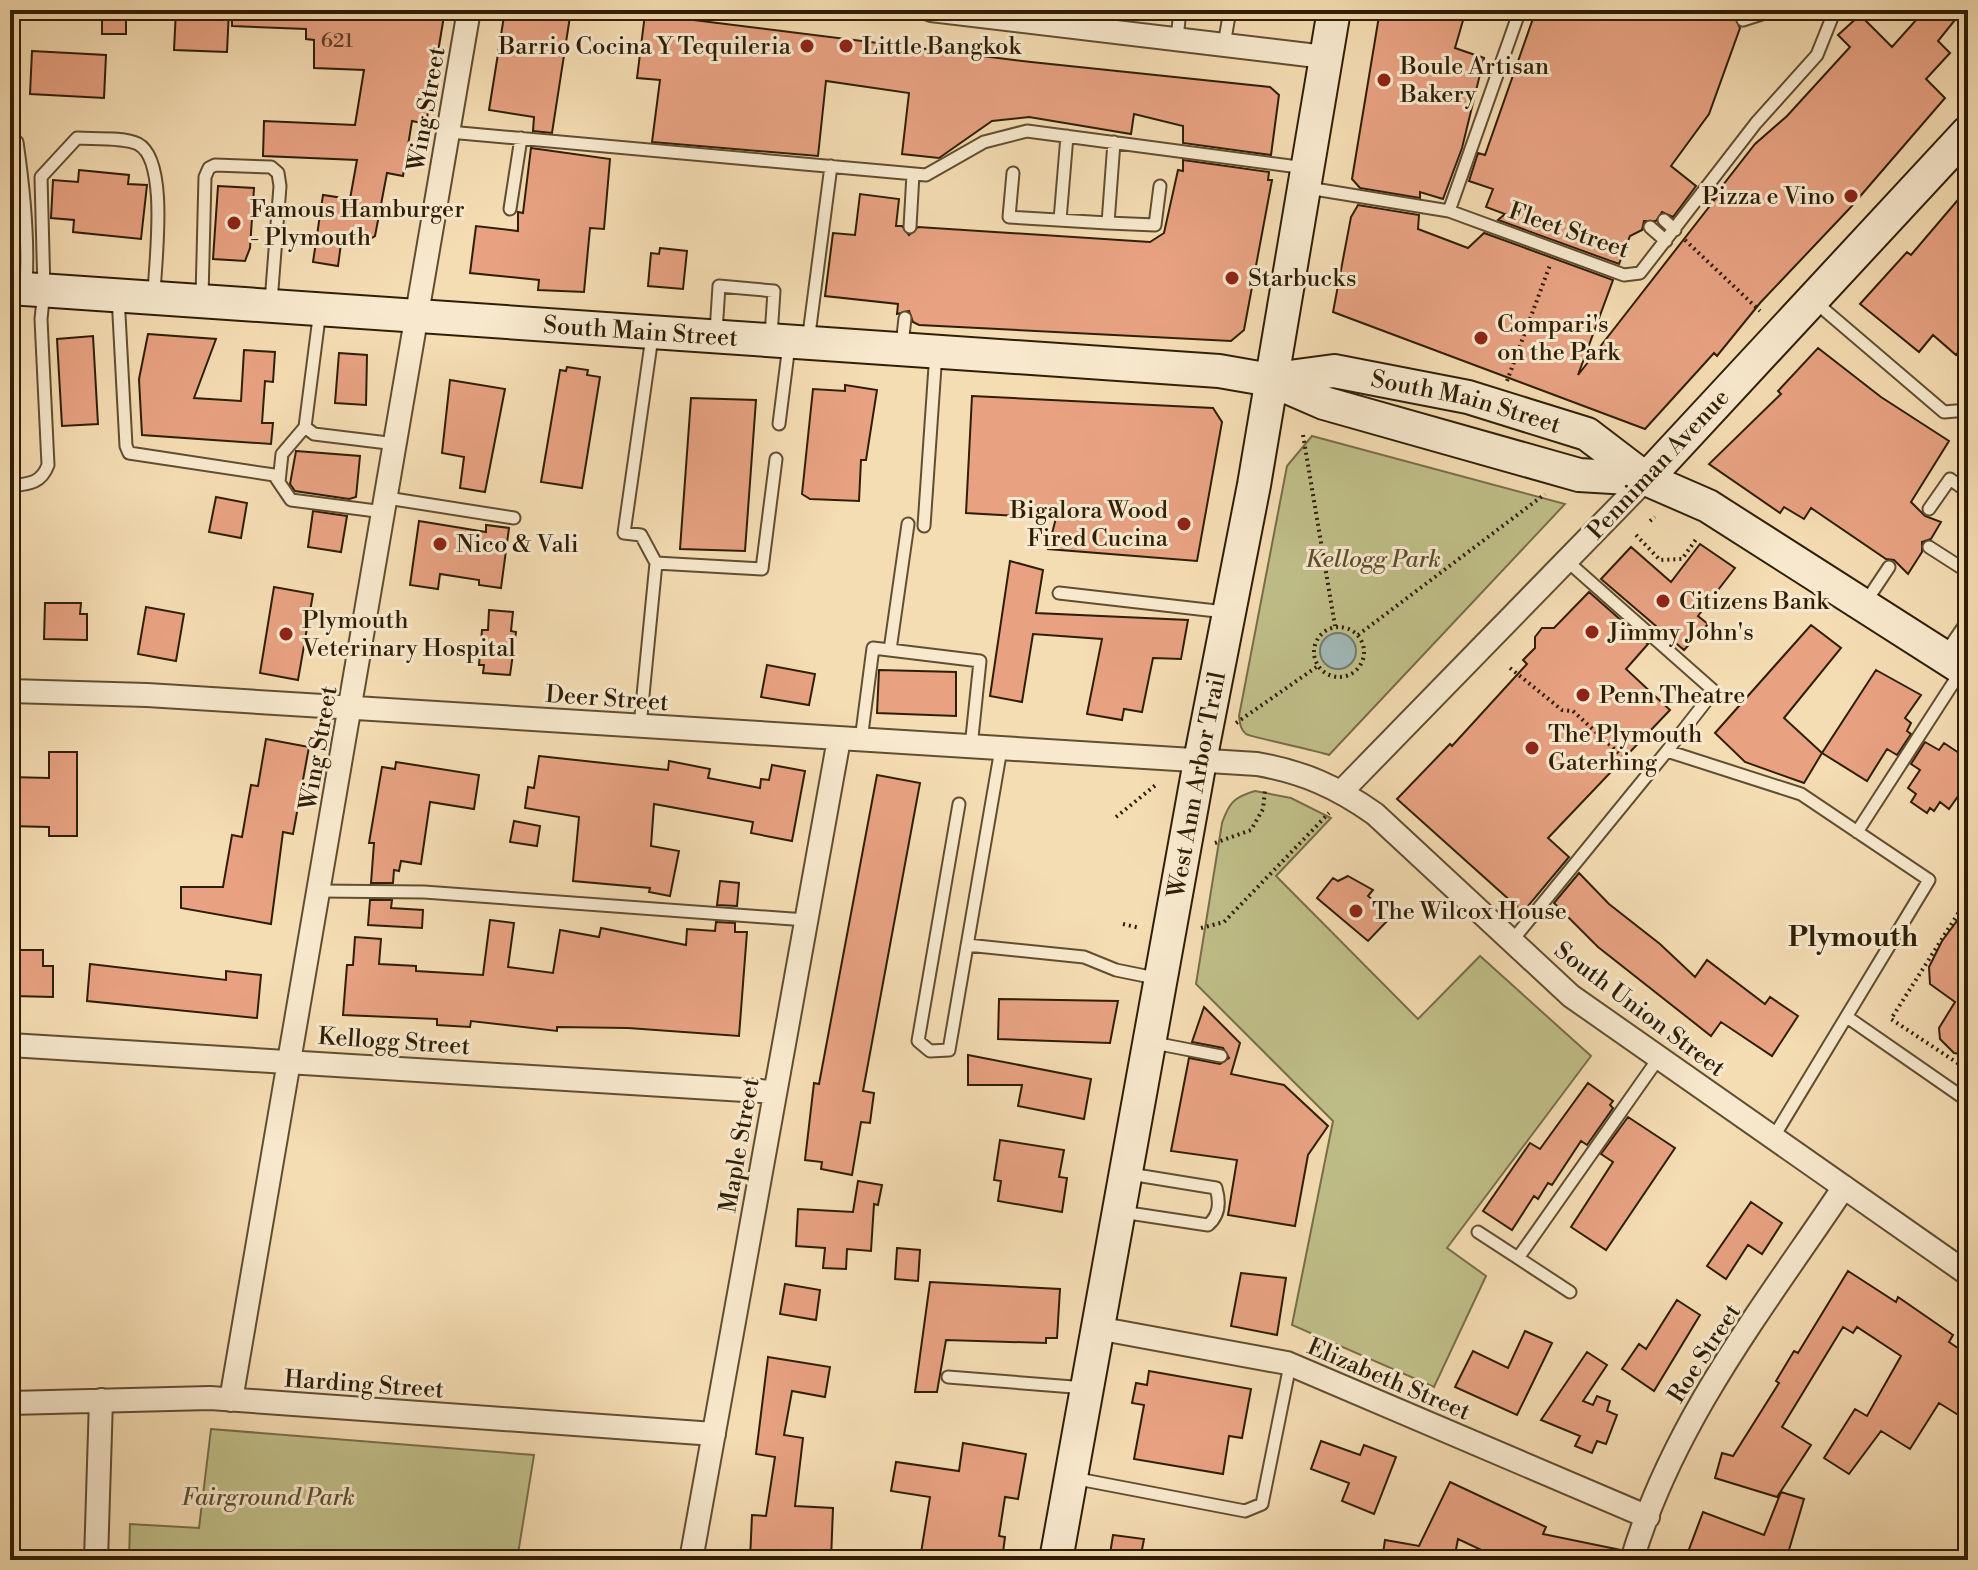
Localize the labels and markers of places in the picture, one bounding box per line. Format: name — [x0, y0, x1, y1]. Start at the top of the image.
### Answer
place label: Barrio Cocina Y Tequileria — [497, 32, 792, 62]
place label: Little Bangkok — [862, 32, 1022, 62]
marker: Barrio Cocina Y Tequileria — [798, 37, 816, 55]
marker: Little Bangkok — [837, 37, 855, 55]
place label: Boule Artisan Bakery — [1399, 52, 1549, 110]
marker: Boule Artisan Bakery — [1375, 71, 1393, 89]
place label: Pizza e Vino — [1702, 182, 1835, 212]
marker: Pizza e Vino — [1842, 187, 1860, 205]
place label: Famous Hamburger - Plymouth — [250, 195, 465, 253]
marker: Famous Hamburger - Plymouth — [225, 214, 243, 232]
place label: Starbucks — [1248, 264, 1356, 294]
marker: Starbucks — [1223, 269, 1241, 287]
place label: Compari's on the Park — [1497, 310, 1621, 368]
marker: Compari's on the Park — [1472, 329, 1490, 347]
place label: Bigalora Wood Fired Cucina — [1009, 496, 1169, 554]
marker: Bigalora Wood Fired Cucina — [1175, 515, 1193, 533]
place label: Nico & Vali — [456, 530, 579, 560]
marker: Nico & Vali — [431, 535, 449, 553]
place label: Citizens Bank — [1679, 587, 1830, 617]
marker: Citizens Bank — [1654, 592, 1672, 610]
place label: Plymouth Veterinary Hospital — [301, 606, 516, 664]
place label: Jimmy John's — [1607, 618, 1754, 648]
marker: Jimmy John's — [1583, 623, 1601, 641]
marker: Plymouth Veterinary Hospital — [277, 625, 295, 643]
place label: Penn Theatre — [1599, 681, 1745, 711]
marker: Penn Theatre — [1574, 686, 1592, 704]
place label: The Plymouth Gaterhing — [1548, 720, 1702, 778]
marker: The Plymouth Gaterhing — [1523, 739, 1541, 757]
place label: The Wilcox House — [1372, 897, 1567, 927]
marker: The Wilcox House — [1347, 902, 1365, 920]

